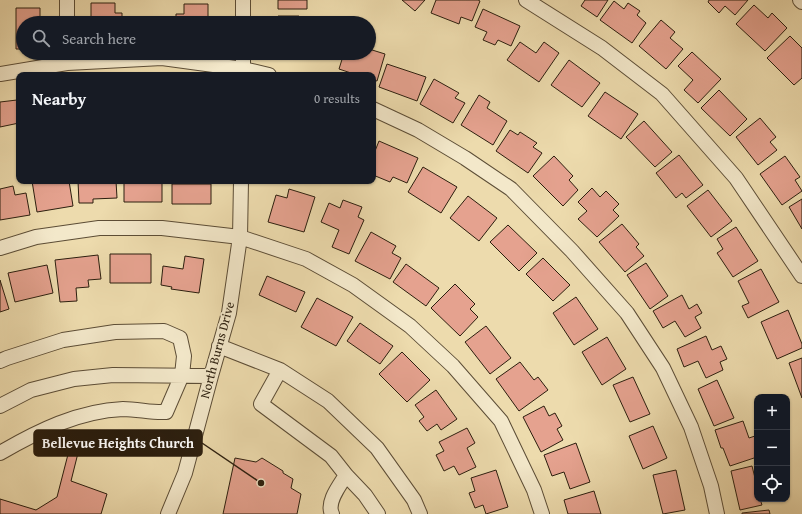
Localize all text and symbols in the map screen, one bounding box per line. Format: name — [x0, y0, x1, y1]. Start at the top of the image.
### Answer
search box — [16, 16, 376, 60]
icon: search — [30, 27, 52, 49]
text: Search here — [62, 28, 136, 49]
text: Nearby — [32, 86, 86, 111]
text: 0 results — [314, 89, 360, 108]
street label: North Burns Drive — [195, 299, 239, 401]
map controls — [754, 394, 790, 502]
button: + — [754, 394, 790, 430]
callout: Bellevue Heights Church — [34, 430, 202, 456]
button: − — [754, 430, 790, 466]
text: Bellevue Heights Church — [42, 433, 195, 453]
button: locate — [754, 466, 790, 502]

